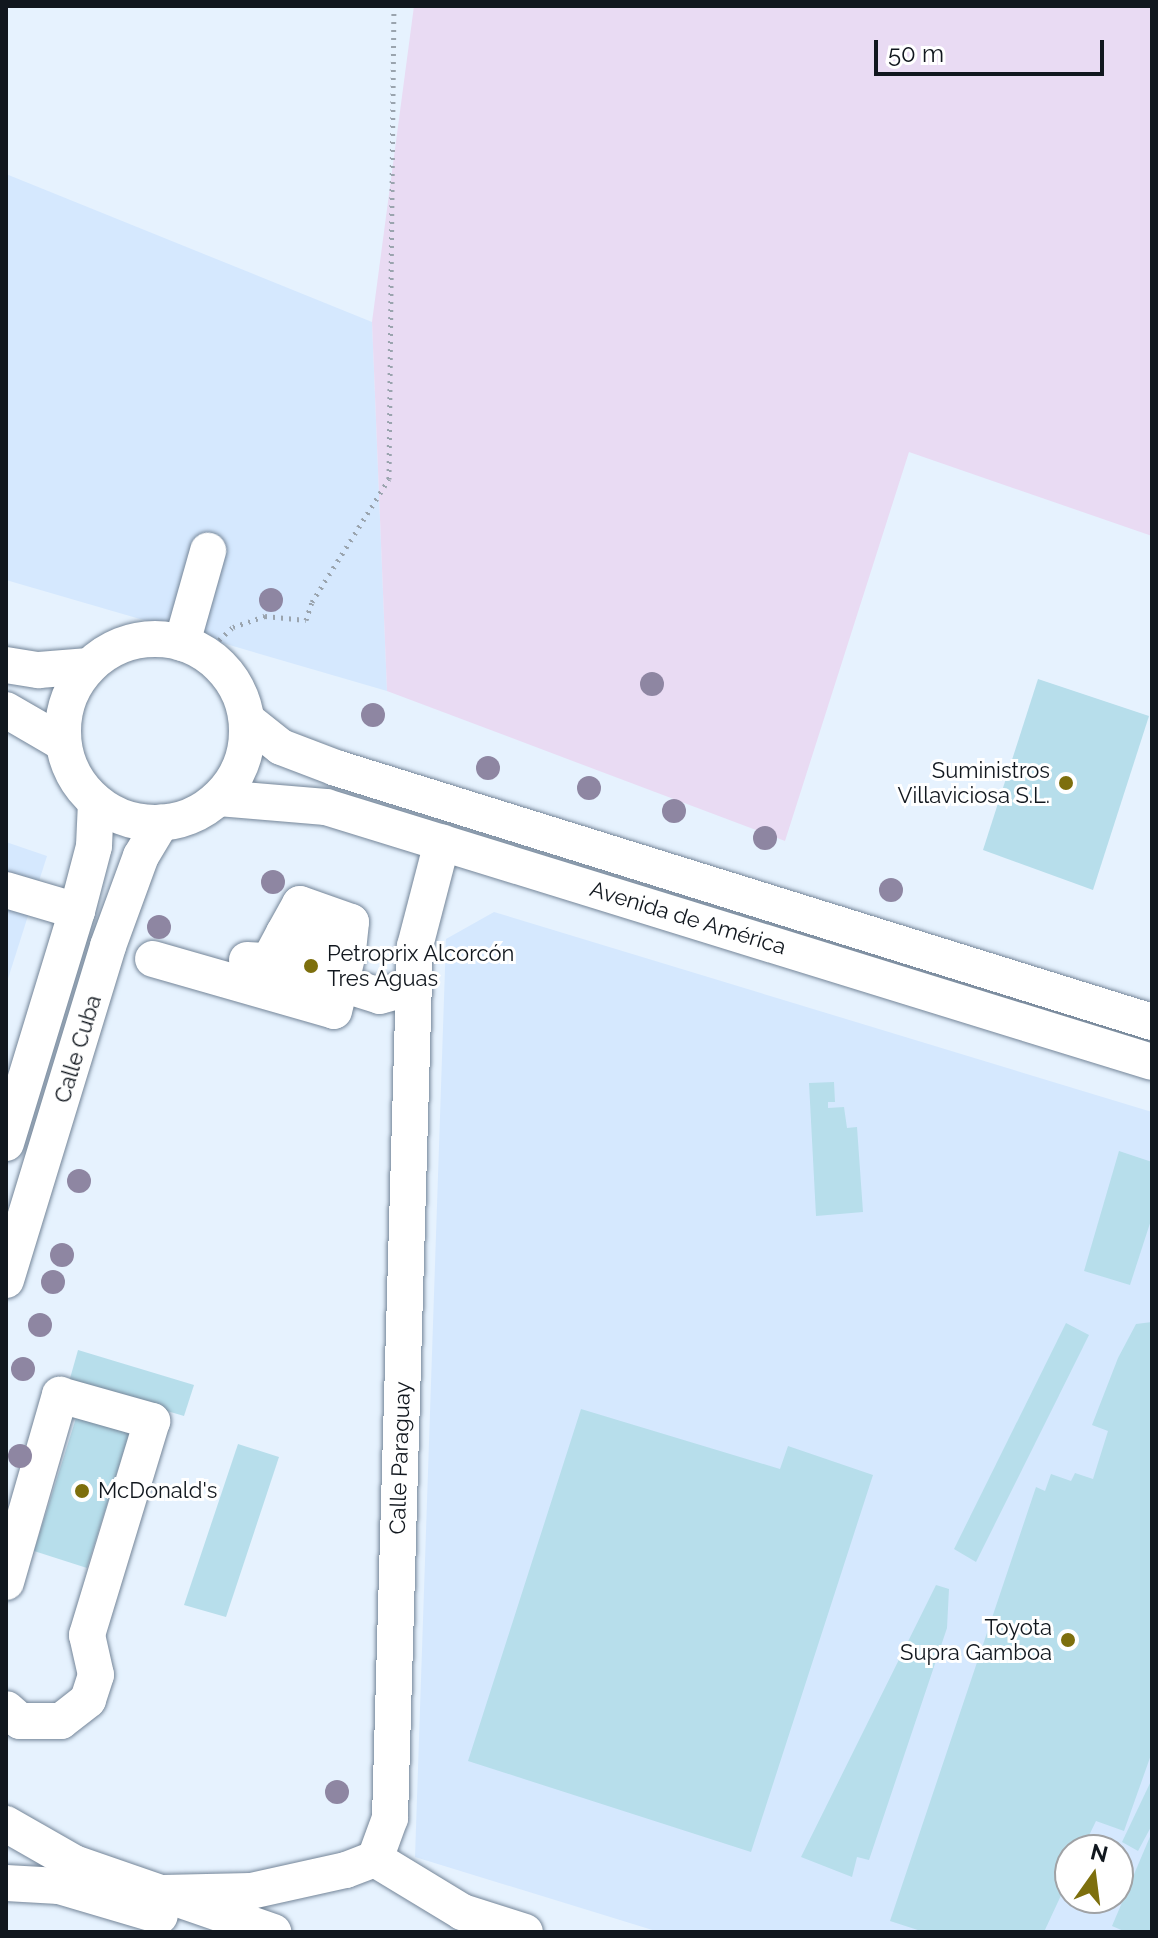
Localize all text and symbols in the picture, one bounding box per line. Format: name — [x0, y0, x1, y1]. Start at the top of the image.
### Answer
scale bar — [878, 24, 1108, 74]
text: 50 m — [888, 39, 944, 68]
place label: Suministros Villaviciosa S.L. — [897, 757, 1050, 808]
marker: Suministros Villaviciosa S.L. — [1057, 774, 1075, 792]
street label: Avenida de América — [587, 876, 789, 960]
place label: Petroprix Alcorcón Tres Aguas — [327, 940, 515, 992]
marker: Petroprix Alcorcón Tres Aguas — [302, 957, 320, 975]
street label: Calle Cuba — [49, 992, 107, 1106]
street label: Calle Paraguay — [384, 1381, 416, 1535]
place label: McDonald's — [98, 1478, 217, 1504]
marker: McDonald's — [73, 1482, 91, 1500]
place label: Toyota Supra Gamboa — [900, 1614, 1052, 1666]
marker: Toyota Supra Gamboa — [1059, 1631, 1077, 1649]
north arrow — [1054, 1834, 1134, 1914]
text: N — [1088, 1838, 1111, 1867]

